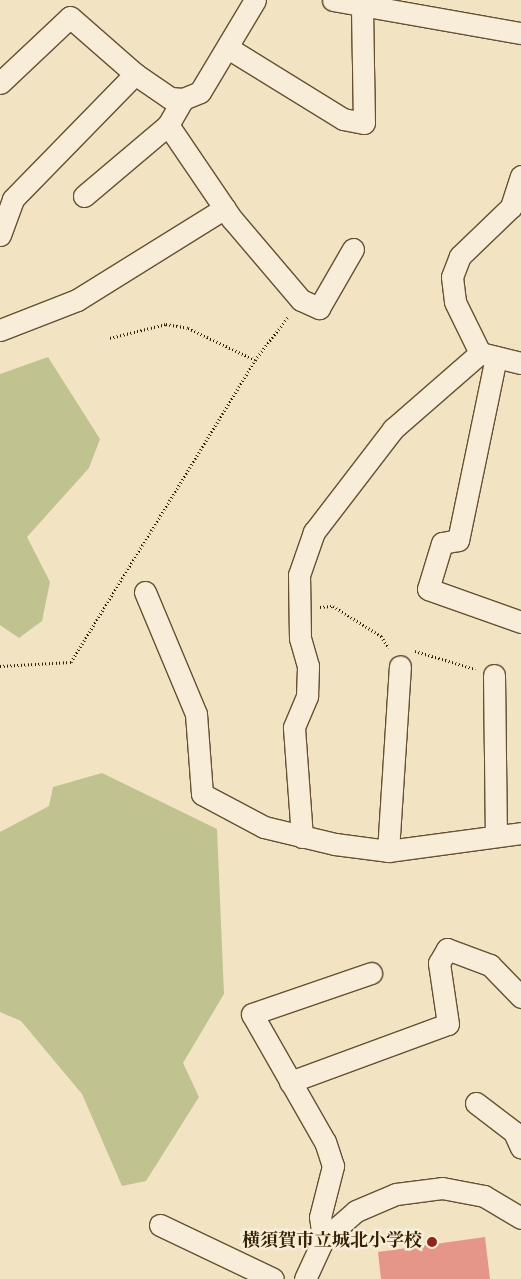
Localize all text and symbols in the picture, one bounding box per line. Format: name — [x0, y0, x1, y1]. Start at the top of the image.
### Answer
place label: 横須賀市立城北小学校 — [242, 1231, 422, 1253]
marker: 横須賀市立城北小学校 — [426, 1236, 438, 1248]

